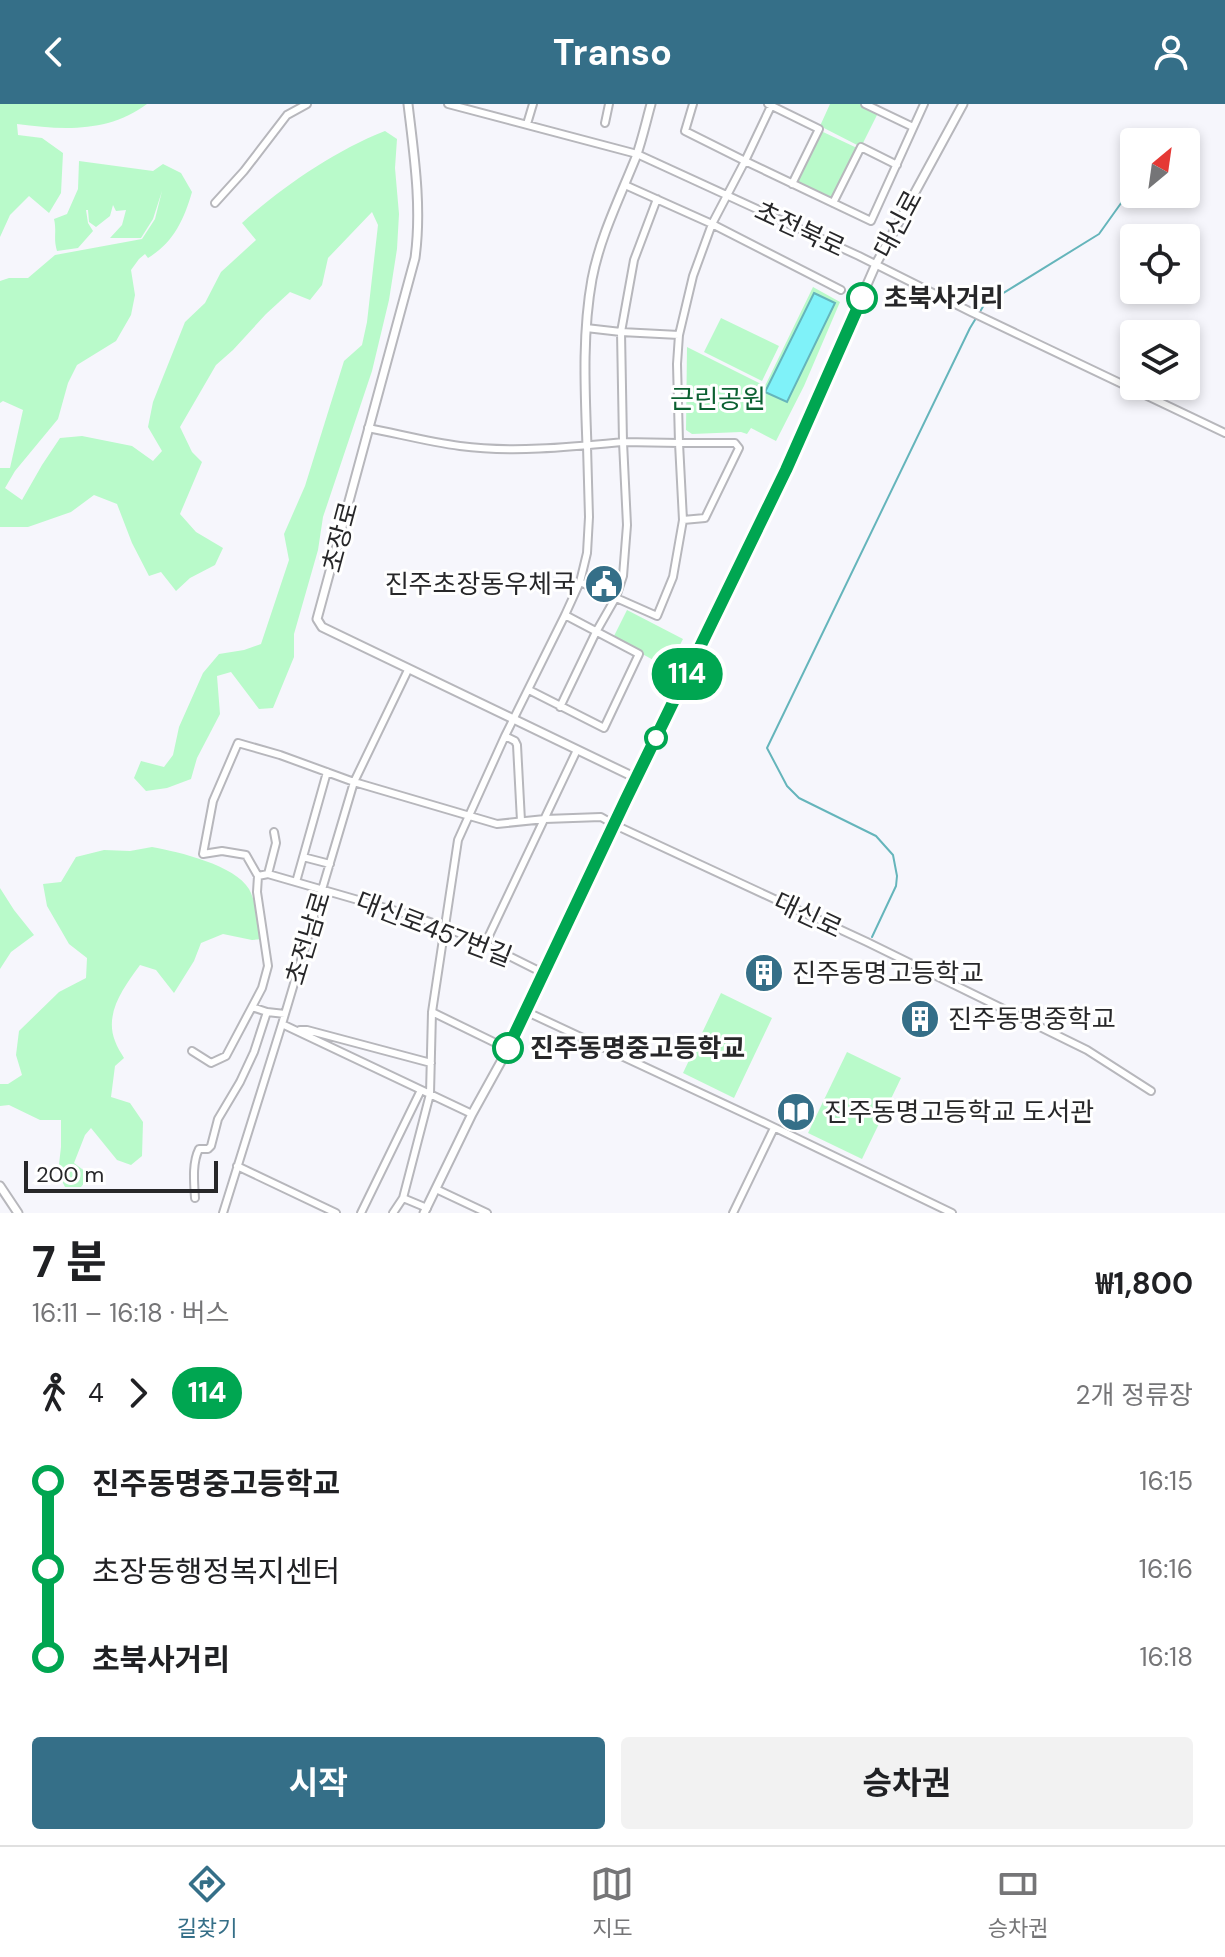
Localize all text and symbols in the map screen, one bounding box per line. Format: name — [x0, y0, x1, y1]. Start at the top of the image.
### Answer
text: Transo — [553, 29, 672, 76]
icon: back — [32, 30, 76, 74]
icon: person — [1149, 30, 1193, 74]
north arrow — [1120, 128, 1200, 208]
map controls — [1120, 128, 1200, 400]
street label: 대신로 — [866, 184, 930, 264]
street label: 초전북로 — [749, 193, 851, 265]
button: locate — [1120, 224, 1200, 304]
place label: 초북사거리 — [884, 281, 1004, 315]
marker: 초북사거리 — [847, 283, 877, 313]
button: layers — [1120, 320, 1200, 400]
park label: 근린공원 — [670, 382, 766, 416]
street label: 초장로 — [314, 498, 366, 576]
public building icon: 진주초장동우체국 — [583, 563, 625, 605]
place label: 진주초장동우체국 — [385, 567, 576, 601]
line badge: 114 — [641, 648, 733, 700]
text: 114 — [668, 655, 706, 692]
unlabelled marker — [645, 727, 667, 749]
street label: 대신로457번길 — [351, 884, 517, 974]
street label: 대신로 — [768, 884, 848, 946]
street label: 초전남로 — [278, 887, 338, 989]
building icon: 진주동명고등학교 — [743, 952, 785, 994]
place label: 진주동명고등학교 — [792, 956, 983, 990]
building icon: 진주동명중학교 — [899, 998, 941, 1040]
place label: 진주동명중학교 — [948, 1002, 1115, 1036]
place label: 진주동명중고등학교 — [530, 1031, 745, 1065]
marker: 진주동명중고등학교 — [493, 1033, 523, 1063]
library icon: 진주동명고등학교 도서관 — [775, 1091, 817, 1133]
place label: 진주동명고등학교 도서관 — [824, 1095, 1094, 1129]
scale bar — [24, 1157, 218, 1193]
text: 200 m — [36, 1160, 104, 1189]
text: 7 분 — [32, 1233, 106, 1291]
text: ₩1,800 — [1096, 1264, 1193, 1303]
text: 16:11 – 16:18 · 버스 — [32, 1296, 230, 1330]
icon: walk — [32, 1371, 76, 1415]
icon: forward — [116, 1371, 160, 1415]
text: 114 — [188, 1374, 226, 1411]
text: 4 — [88, 1376, 104, 1410]
text: 2개 정류장 — [1075, 1378, 1193, 1412]
text: 진주동명중고등학교 — [92, 1464, 340, 1503]
text: 16:15 — [1139, 1464, 1193, 1498]
text: 초장동행정복지센터 — [92, 1552, 340, 1591]
text: 16:16 — [1139, 1552, 1193, 1586]
text: 초북사거리 — [92, 1640, 230, 1679]
text: 16:18 — [1139, 1640, 1193, 1674]
button: 시작 — [32, 1737, 605, 1829]
button: 승차권 — [621, 1737, 1193, 1829]
tab: 길찾기 — [177, 1862, 237, 1943]
tab: 지도 — [590, 1862, 634, 1943]
tab: 승차권 — [988, 1862, 1048, 1943]

